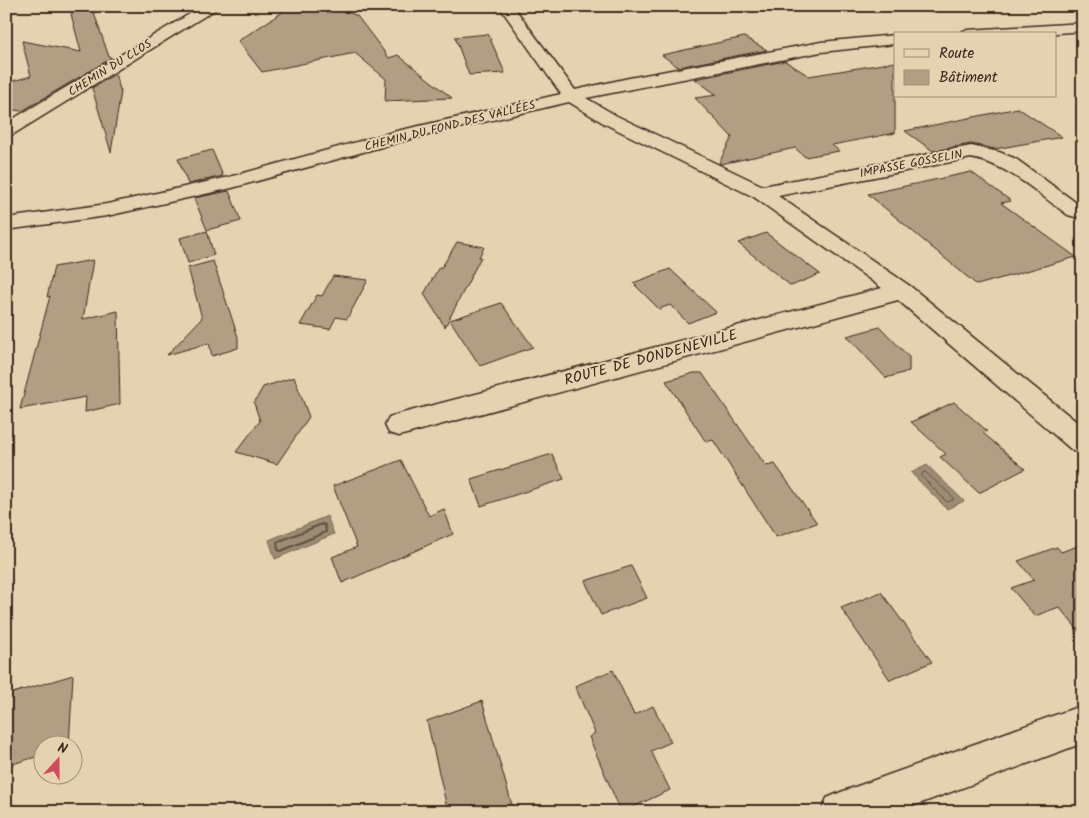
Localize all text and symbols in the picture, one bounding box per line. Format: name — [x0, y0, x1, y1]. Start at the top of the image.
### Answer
legend — [894, 32, 1056, 98]
street label: CHEMIN DU CLOS — [64, 34, 156, 101]
text: Route — [939, 42, 975, 66]
text: Bâtiment — [939, 66, 998, 90]
street label: CHEMIN DU FOND DES VALLÉES — [363, 95, 538, 156]
street label: IMPASSE GOSSELIN — [858, 145, 964, 183]
street label: ROUTE DE DONDENEVILLE — [562, 323, 741, 393]
north arrow — [32, 736, 82, 786]
text: N — [54, 737, 71, 761]

